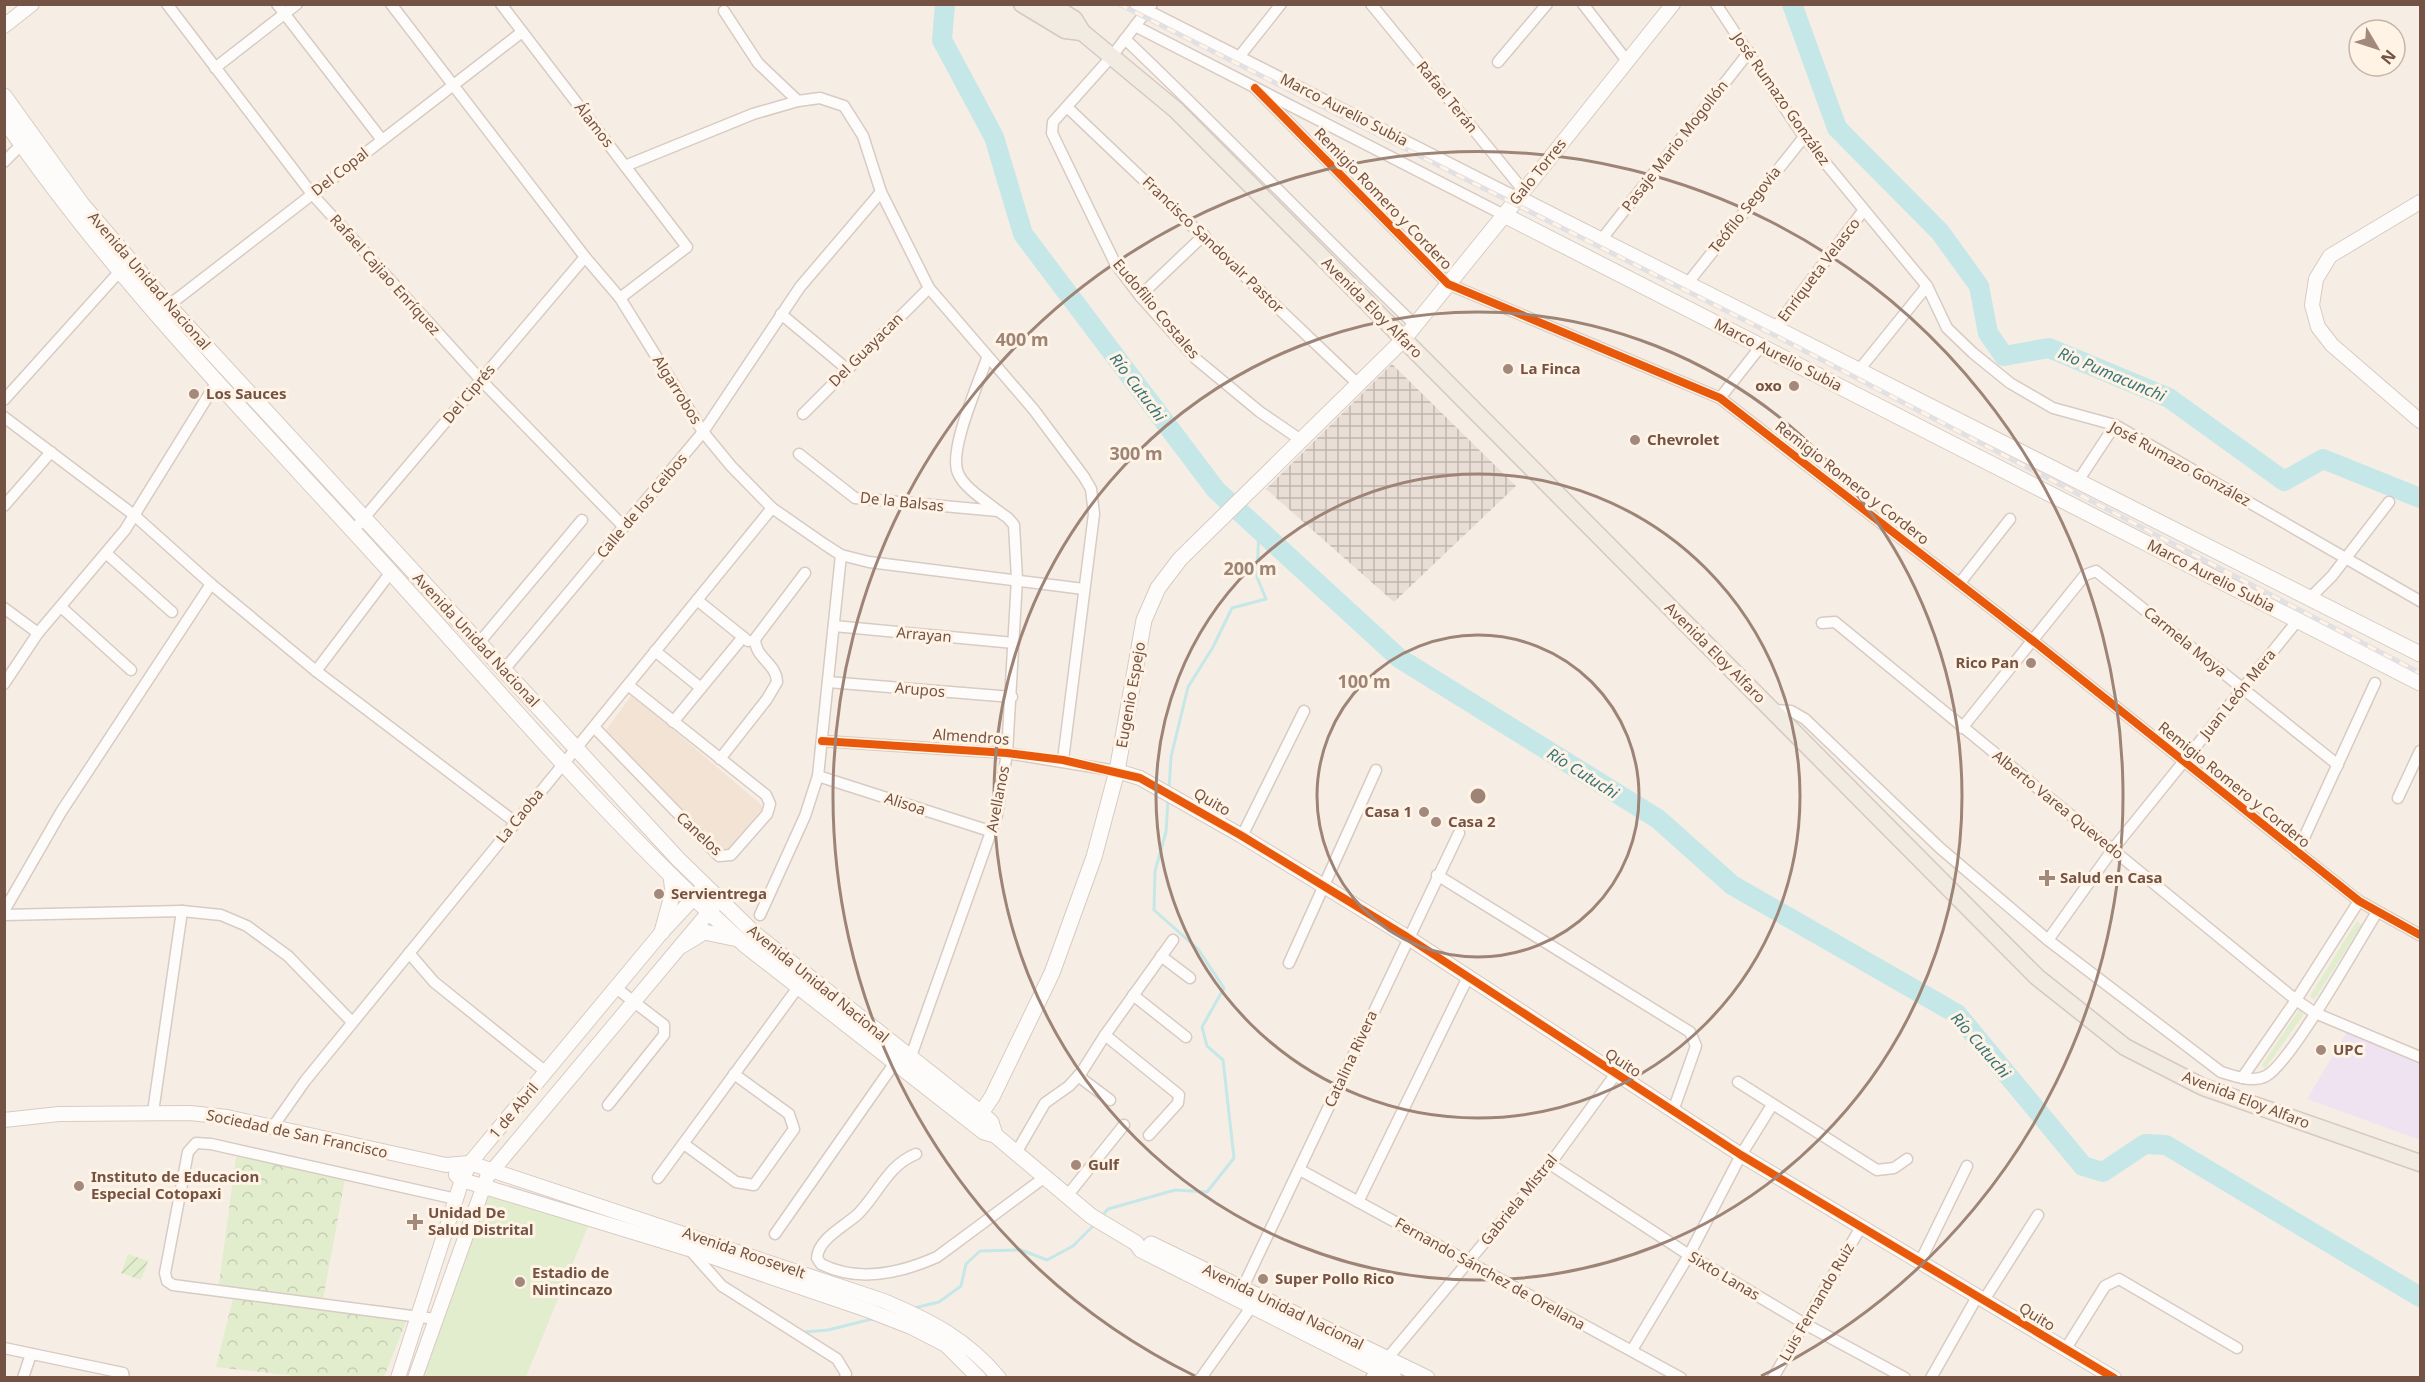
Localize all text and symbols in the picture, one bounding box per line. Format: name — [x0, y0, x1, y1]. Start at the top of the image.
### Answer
north arrow — [2347, 18, 2407, 78]
street label: José Rumazo González — [1727, 26, 1835, 169]
text: N — [2376, 45, 2401, 69]
street label: Rafael Terán — [1413, 56, 1483, 136]
street label: Marco Aurelio Subia — [1277, 68, 1412, 150]
street label: Pasaje Mario Mogollón — [1617, 76, 1732, 215]
street label: Álamos — [571, 98, 619, 151]
street label: Remigio Romero y Cordero — [1310, 123, 1457, 274]
street label: Galo Torres — [1504, 134, 1570, 209]
street label: Del Copal — [307, 143, 372, 200]
street label: Teófilo Segovia — [1704, 162, 1785, 257]
street label: Francisco Sandovalr Pastor — [1139, 171, 1289, 317]
street label: Avenida Unidad Nacional — [84, 207, 215, 354]
street label: Rafael Cajiao Enríquez — [326, 210, 445, 339]
street label: Enriqueta Velasco — [1773, 213, 1864, 325]
street label: Avenida Eloy Alfaro — [1318, 253, 1427, 362]
street label: Eudofilio Costales — [1109, 254, 1205, 363]
street label: Del Guayacan — [824, 308, 907, 391]
street label: Marco Aurelio Subia — [1711, 313, 1846, 395]
text: 400 m — [995, 327, 1049, 351]
water label: Rio Pumacunchi — [2055, 342, 2170, 407]
water label: Río Cutuchi — [1105, 348, 1171, 426]
street label: Algarrobos — [649, 351, 707, 428]
place label: La Finca — [1520, 358, 1580, 378]
street label: Del Ciprés — [438, 360, 499, 427]
marker: La Finca — [1501, 362, 1515, 376]
place label: oxo — [1755, 375, 1782, 395]
marker: oxo — [1787, 379, 1801, 393]
place label: Los Sauces — [206, 383, 286, 403]
marker: Los Sauces — [187, 387, 201, 401]
street label: José Rumazo González — [2105, 415, 2254, 510]
street label: Remigio Romero y Cordero — [1772, 416, 1934, 549]
place label: Chevrolet — [1647, 429, 1720, 449]
marker: Chevrolet — [1628, 433, 1642, 447]
text: 300 m — [1109, 441, 1163, 465]
street label: Calle de los Ceibos — [592, 449, 691, 562]
street label: De la Balsas — [859, 487, 945, 515]
street label: Marco Aurelio Subia — [2144, 534, 2279, 616]
text: 200 m — [1223, 556, 1277, 580]
street label: Avenida Unidad Nacional — [409, 568, 544, 711]
street label: Avenida Eloy Alfaro — [1661, 598, 1770, 707]
street label: Carmela Moya — [2140, 602, 2231, 681]
street label: Arrayan — [896, 622, 953, 646]
street label: Eugenio Espejo — [1111, 640, 1149, 750]
street label: Juan León Mera — [2194, 644, 2280, 744]
place label: Rico Pan — [1956, 652, 2019, 672]
marker: Rico Pan — [2024, 656, 2038, 670]
text: 100 m — [1337, 669, 1391, 693]
street label: Arupos — [894, 677, 946, 701]
street label: Remigio Romero y Cordero — [2154, 717, 2315, 852]
street label: Almendros — [932, 723, 1010, 749]
water label: Río Cutuchi — [1543, 742, 1624, 804]
street label: Alberto Varea Quevedo — [1989, 745, 2128, 863]
street label: Avellanos — [981, 764, 1013, 834]
street label: Quito — [1190, 783, 1235, 820]
street label: La Caoba — [491, 784, 547, 847]
centre of rings — [1468, 786, 1488, 806]
street label: Alisoa — [882, 787, 928, 819]
place label: Casa 1 — [1364, 801, 1412, 821]
marker: Casa 1 — [1417, 805, 1431, 819]
street label: Canelos — [672, 807, 727, 860]
place label: Casa 2 — [1448, 811, 1496, 831]
marker: Casa 2 — [1429, 815, 1443, 829]
place label: Salud en Casa — [2060, 867, 2163, 887]
marker: Salud en Casa — [2038, 869, 2056, 887]
place label: Servientrega — [671, 883, 767, 903]
marker: Servientrega — [652, 887, 666, 901]
street label: Avenida Unidad Nacional — [744, 920, 894, 1047]
street label: Catalina Rivera — [1319, 1007, 1381, 1110]
water label: Río Cutuchi — [1946, 1007, 2016, 1083]
place label: UPC — [2333, 1039, 2364, 1059]
street label: Quito — [1602, 1043, 1645, 1081]
marker: UPC — [2314, 1043, 2328, 1057]
street label: Avenida Eloy Alfaro — [2180, 1066, 2313, 1133]
street label: 1 de Abril — [484, 1078, 542, 1142]
street label: Sociedad de San Francisco — [205, 1104, 390, 1162]
street label: Gabriela Mistral — [1475, 1150, 1561, 1249]
place label: Gulf — [1088, 1154, 1120, 1174]
marker: Gulf — [1069, 1158, 1083, 1172]
place label: Instituto de Educacion Especial Cotopaxi — [91, 1166, 259, 1203]
marker: Instituto de Educacion Especial Cotopaxi — [72, 1179, 86, 1193]
place label: Unidad De Salud Distrital — [428, 1202, 534, 1239]
street label: Fernando Sánchez de Orellana — [1392, 1212, 1589, 1334]
marker: Unidad De Salud Distrital — [406, 1213, 424, 1231]
street label: Avenida Roosevelt — [680, 1222, 809, 1283]
street label: Luis Fernando Ruiz — [1774, 1239, 1858, 1364]
street label: Sixto Lanas — [1685, 1246, 1764, 1304]
street label: Avenida Unidad Nacional — [1200, 1258, 1367, 1354]
place label: Estadio de Nintincazo — [532, 1262, 613, 1299]
place label: Super Pollo Rico — [1275, 1268, 1394, 1288]
marker: Super Pollo Rico — [1256, 1272, 1270, 1286]
marker: Estadio de Nintincazo — [513, 1275, 527, 1289]
street label: Quito — [2016, 1297, 2060, 1335]

